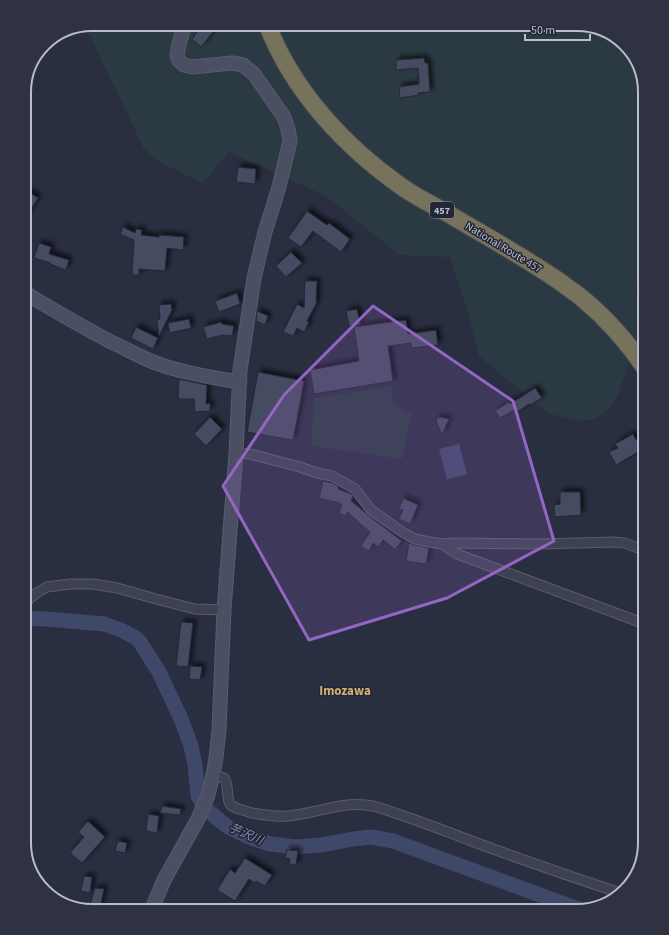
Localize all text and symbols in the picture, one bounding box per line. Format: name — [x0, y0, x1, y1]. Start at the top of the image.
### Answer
scale bar — [525, 16, 590, 42]
text: 50 m — [531, 22, 555, 39]
road number: 457 — [430, 202, 454, 218]
street label: National Route 457 — [463, 219, 545, 276]
district label: Imozawa — [319, 682, 371, 700]
water label: 芋沢川 — [226, 819, 268, 850]

